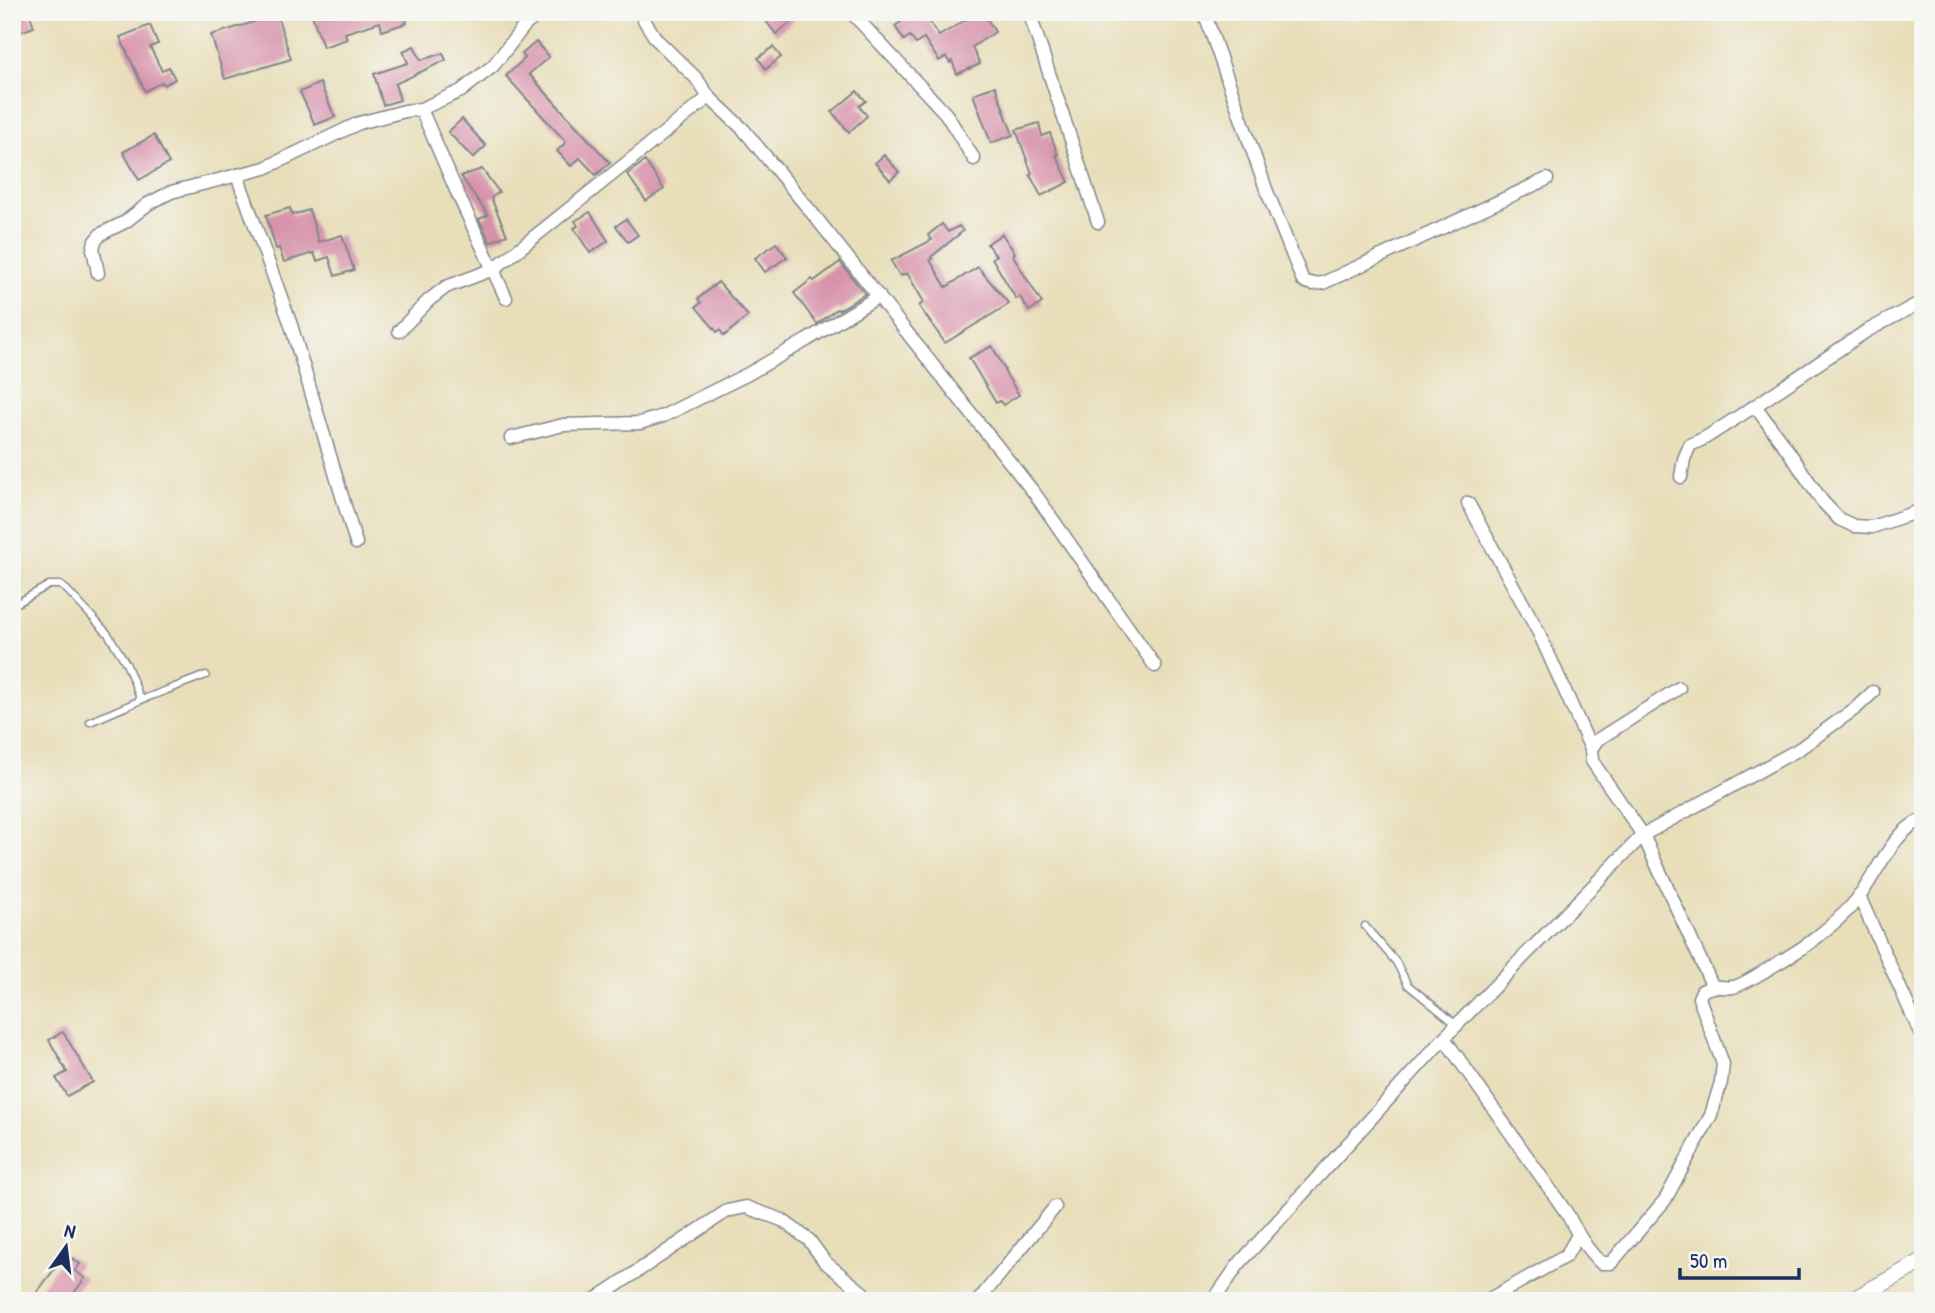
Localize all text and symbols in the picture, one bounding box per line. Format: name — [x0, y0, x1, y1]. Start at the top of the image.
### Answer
north arrow — [32, 1212, 102, 1282]
text: N — [62, 1217, 78, 1244]
scale bar — [1680, 1236, 1798, 1280]
text: 50 m — [1690, 1246, 1727, 1275]

